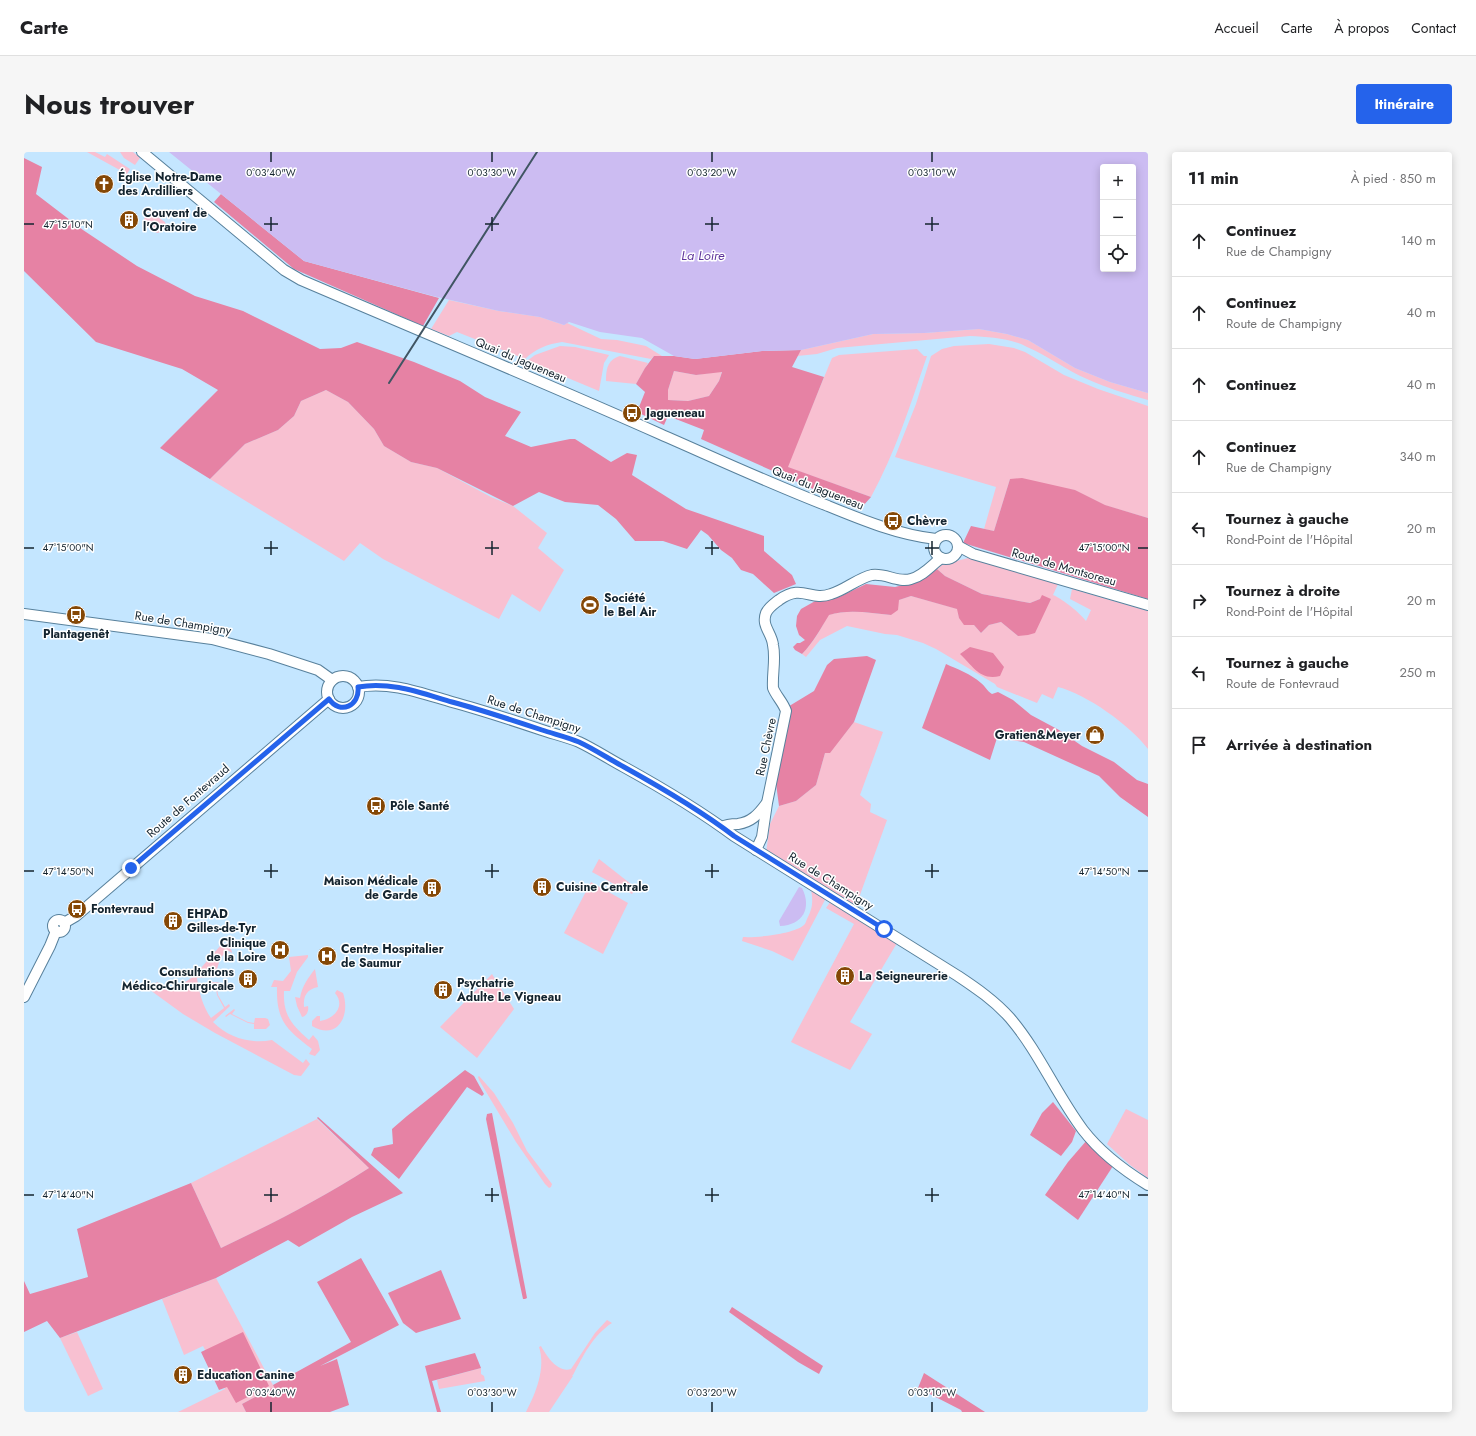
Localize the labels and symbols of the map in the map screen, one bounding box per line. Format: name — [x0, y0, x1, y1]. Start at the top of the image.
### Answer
text: 0°03'40"W — [246, 165, 296, 180]
text: 0°03'30"W — [467, 165, 517, 180]
text: 0°03'20"W — [687, 165, 737, 180]
text: 0°03'10"W — [908, 165, 956, 180]
place label: Église Notre-Dame des Ardilliers — [118, 168, 222, 200]
church icon: Église Notre-Dame des Ardilliers — [93, 173, 115, 195]
place label: Couvent de l'Oratoire — [143, 204, 207, 236]
building icon: Couvent de l'Oratoire — [118, 209, 140, 231]
text: 47°15'10"N — [43, 217, 93, 232]
water label: La Loire — [681, 246, 725, 265]
street label: Quai du Jagueneau — [473, 333, 569, 387]
bus stop icon: Jagueneau — [621, 402, 643, 424]
place label: Jagueneau — [644, 404, 705, 422]
street label: Quai du Jagueneau — [769, 461, 867, 515]
bus stop icon: Chèvre — [882, 510, 904, 532]
place label: Chèvre — [907, 512, 947, 530]
text: 47°15'00"N — [42, 540, 94, 555]
text: 47°15'00"N — [1078, 540, 1130, 555]
street label: Route de Montsoreau — [1010, 543, 1118, 591]
place label: Société le Bel Air — [604, 589, 657, 621]
sports icon: Société le Bel Air — [579, 594, 601, 616]
bus stop icon: Plantagenêt — [65, 604, 87, 626]
street label: Rue de Champigny — [133, 606, 233, 640]
place label: Plantagenêt — [43, 625, 109, 643]
street label: Rue de Champigny — [485, 690, 584, 738]
street label: Rue Chèvre — [751, 716, 781, 778]
shop icon: Gratien&Meyer — [1084, 724, 1106, 746]
place label: Gratien&Meyer — [995, 726, 1081, 744]
street label: Route de Fontevraud — [143, 760, 233, 842]
bus stop icon: Pôle Santé — [365, 795, 387, 817]
place label: Pôle Santé — [390, 797, 450, 815]
street label: Rue de Champigny — [785, 848, 878, 915]
route end — [122, 859, 140, 877]
text: 47°14'50"N — [42, 864, 94, 879]
text: 47°14'50"N — [1078, 864, 1130, 879]
place label: Maison Médicale de Garde — [324, 872, 418, 904]
building icon: Cuisine Centrale — [531, 876, 553, 898]
building icon: Maison Médicale de Garde — [421, 877, 443, 899]
place label: Cuisine Centrale — [556, 878, 648, 896]
bus stop icon: Fontevraud — [66, 898, 88, 920]
place label: Fontevraud — [91, 900, 154, 918]
place label: EHPAD Gilles-de-Tyr — [187, 905, 256, 937]
building icon: EHPAD Gilles-de-Tyr — [162, 910, 184, 932]
route start — [875, 920, 893, 938]
place label: Clinique de la Loire — [206, 934, 266, 966]
hospital icon: Clinique de la Loire — [269, 939, 291, 961]
place label: Centre Hospitalier de Saumur — [341, 940, 444, 972]
hospital icon: Centre Hospitalier de Saumur — [316, 945, 338, 967]
place label: Consultations Médico-Chirurgicale — [122, 963, 235, 995]
building icon: La Seigneurerie — [834, 965, 856, 987]
place label: La Seigneurerie — [859, 967, 948, 985]
building icon: Consultations Médico-Chirurgicale — [237, 968, 259, 990]
place label: Psychatrie Adulte Le Vigneau — [456, 974, 561, 1006]
building icon: Psychatrie Adulte Le Vigneau — [432, 979, 454, 1001]
text: 47°14'40"N — [42, 1187, 94, 1202]
text: 47°14'40"N — [1078, 1187, 1130, 1202]
building icon: Education Canine — [172, 1364, 194, 1386]
place label: Education Canine — [197, 1366, 295, 1384]
text: 0°03'40"W — [246, 1385, 296, 1400]
text: 0°03'30"W — [467, 1385, 517, 1400]
text: 0°03'20"W — [687, 1385, 737, 1400]
text: 0°03'10"W — [908, 1385, 956, 1400]

